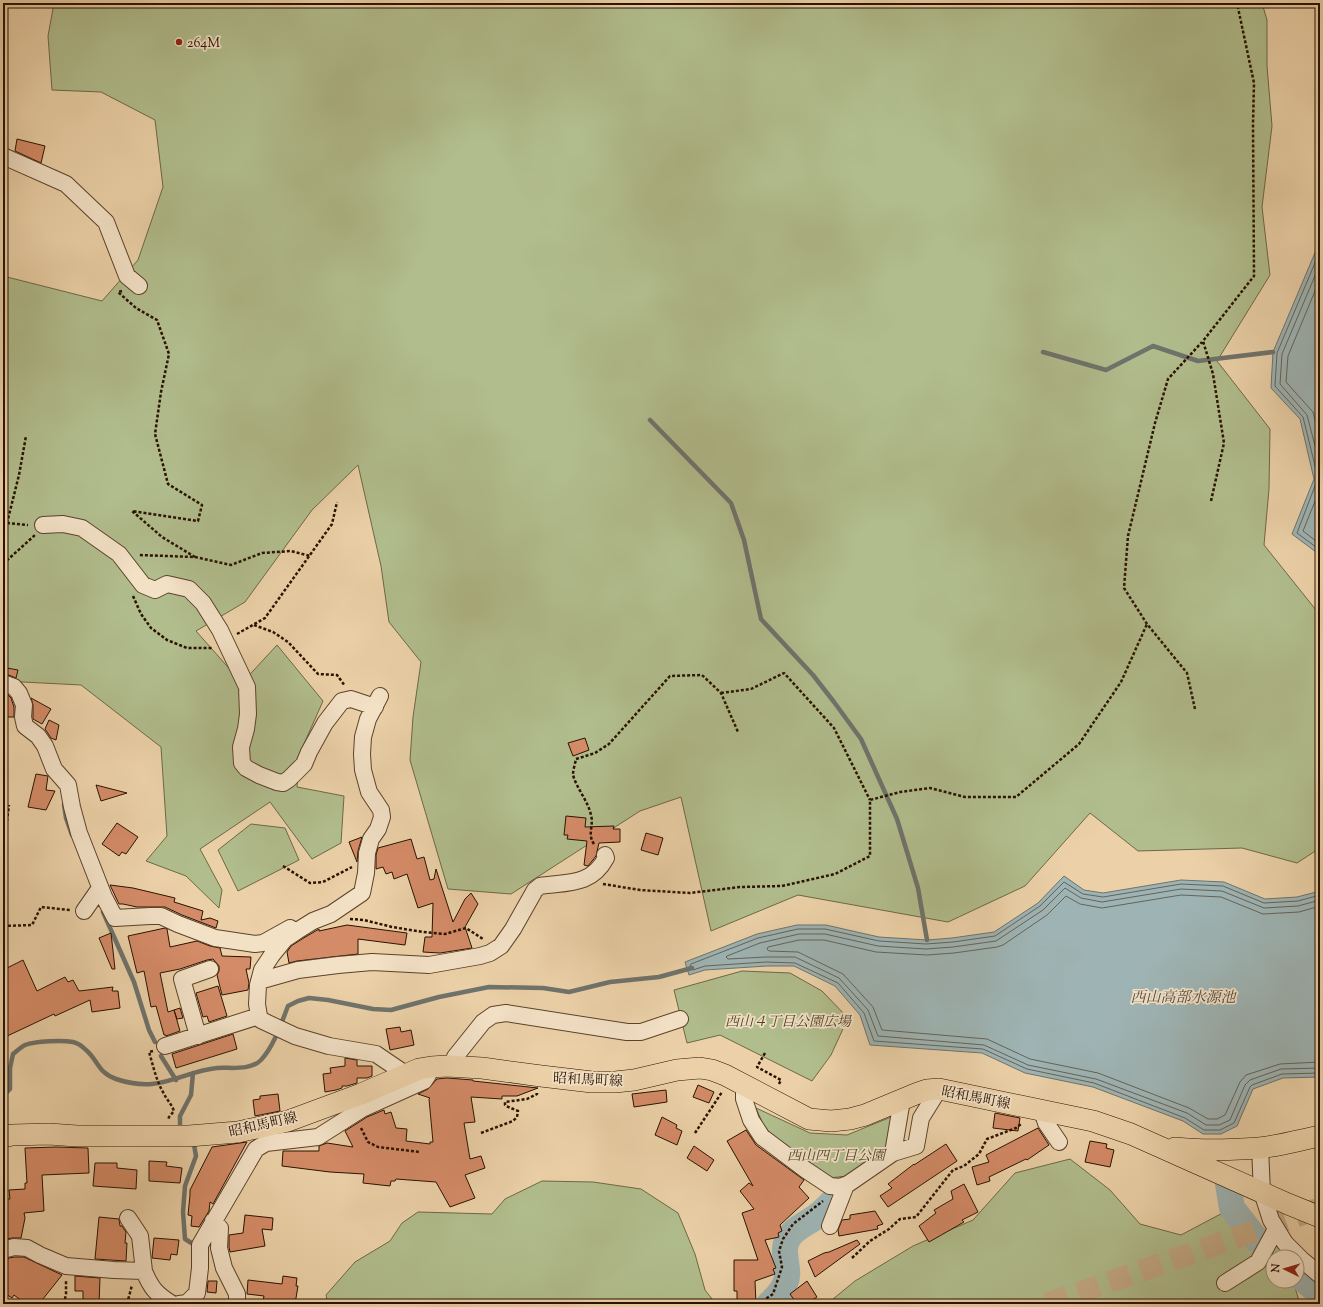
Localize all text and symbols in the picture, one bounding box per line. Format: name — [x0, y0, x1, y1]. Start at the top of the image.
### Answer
place label: 264M — [187, 34, 220, 54]
marker: 264M — [174, 37, 184, 47]
water label: 西山高部水源池 — [1130, 988, 1237, 1009]
park label: 西山４丁目公園広場 — [725, 1013, 853, 1033]
street label: 昭和馬町線 — [552, 1069, 623, 1093]
street label: 昭和馬町線 — [939, 1082, 1012, 1115]
street label: 昭和馬町線 — [227, 1108, 300, 1144]
park label: 西山四丁目公園 — [787, 1147, 887, 1167]
north arrow — [1265, 1249, 1305, 1289]
text: N — [1268, 1263, 1284, 1274]

